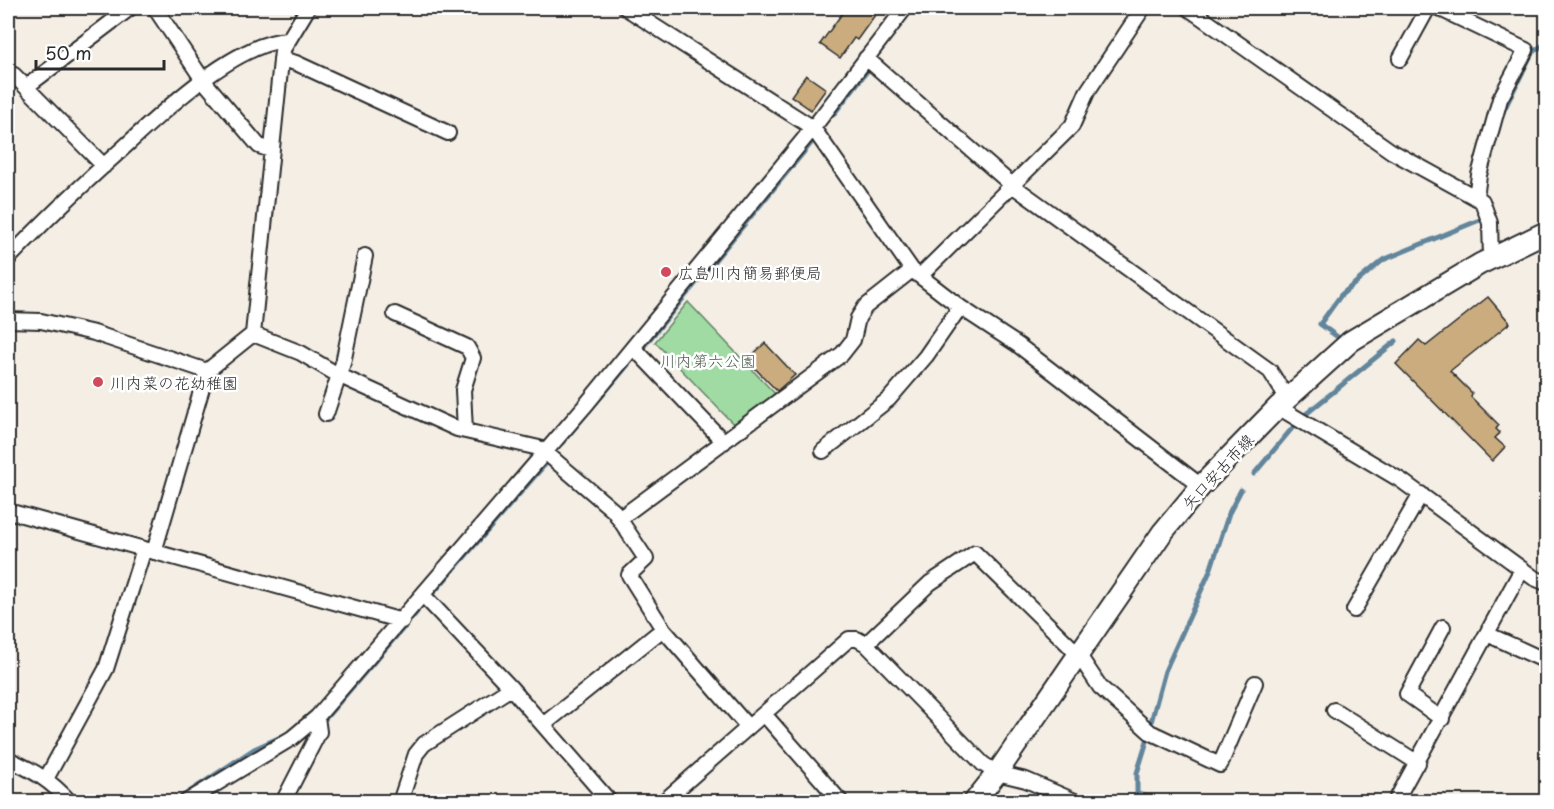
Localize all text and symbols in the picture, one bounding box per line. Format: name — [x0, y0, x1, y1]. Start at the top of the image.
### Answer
scale bar — [36, 33, 164, 71]
text: 50 m — [45, 39, 92, 66]
place label: 広島川内簡易郵便局 — [678, 260, 822, 284]
marker: 広島川内簡易郵便局 — [659, 265, 673, 279]
park label: 川内第六公園 — [660, 348, 756, 372]
place label: 川内菜の花幼稚園 — [110, 370, 238, 394]
marker: 川内菜の花幼稚園 — [91, 375, 105, 389]
street label: 矢口安古市線 — [1175, 428, 1259, 514]

